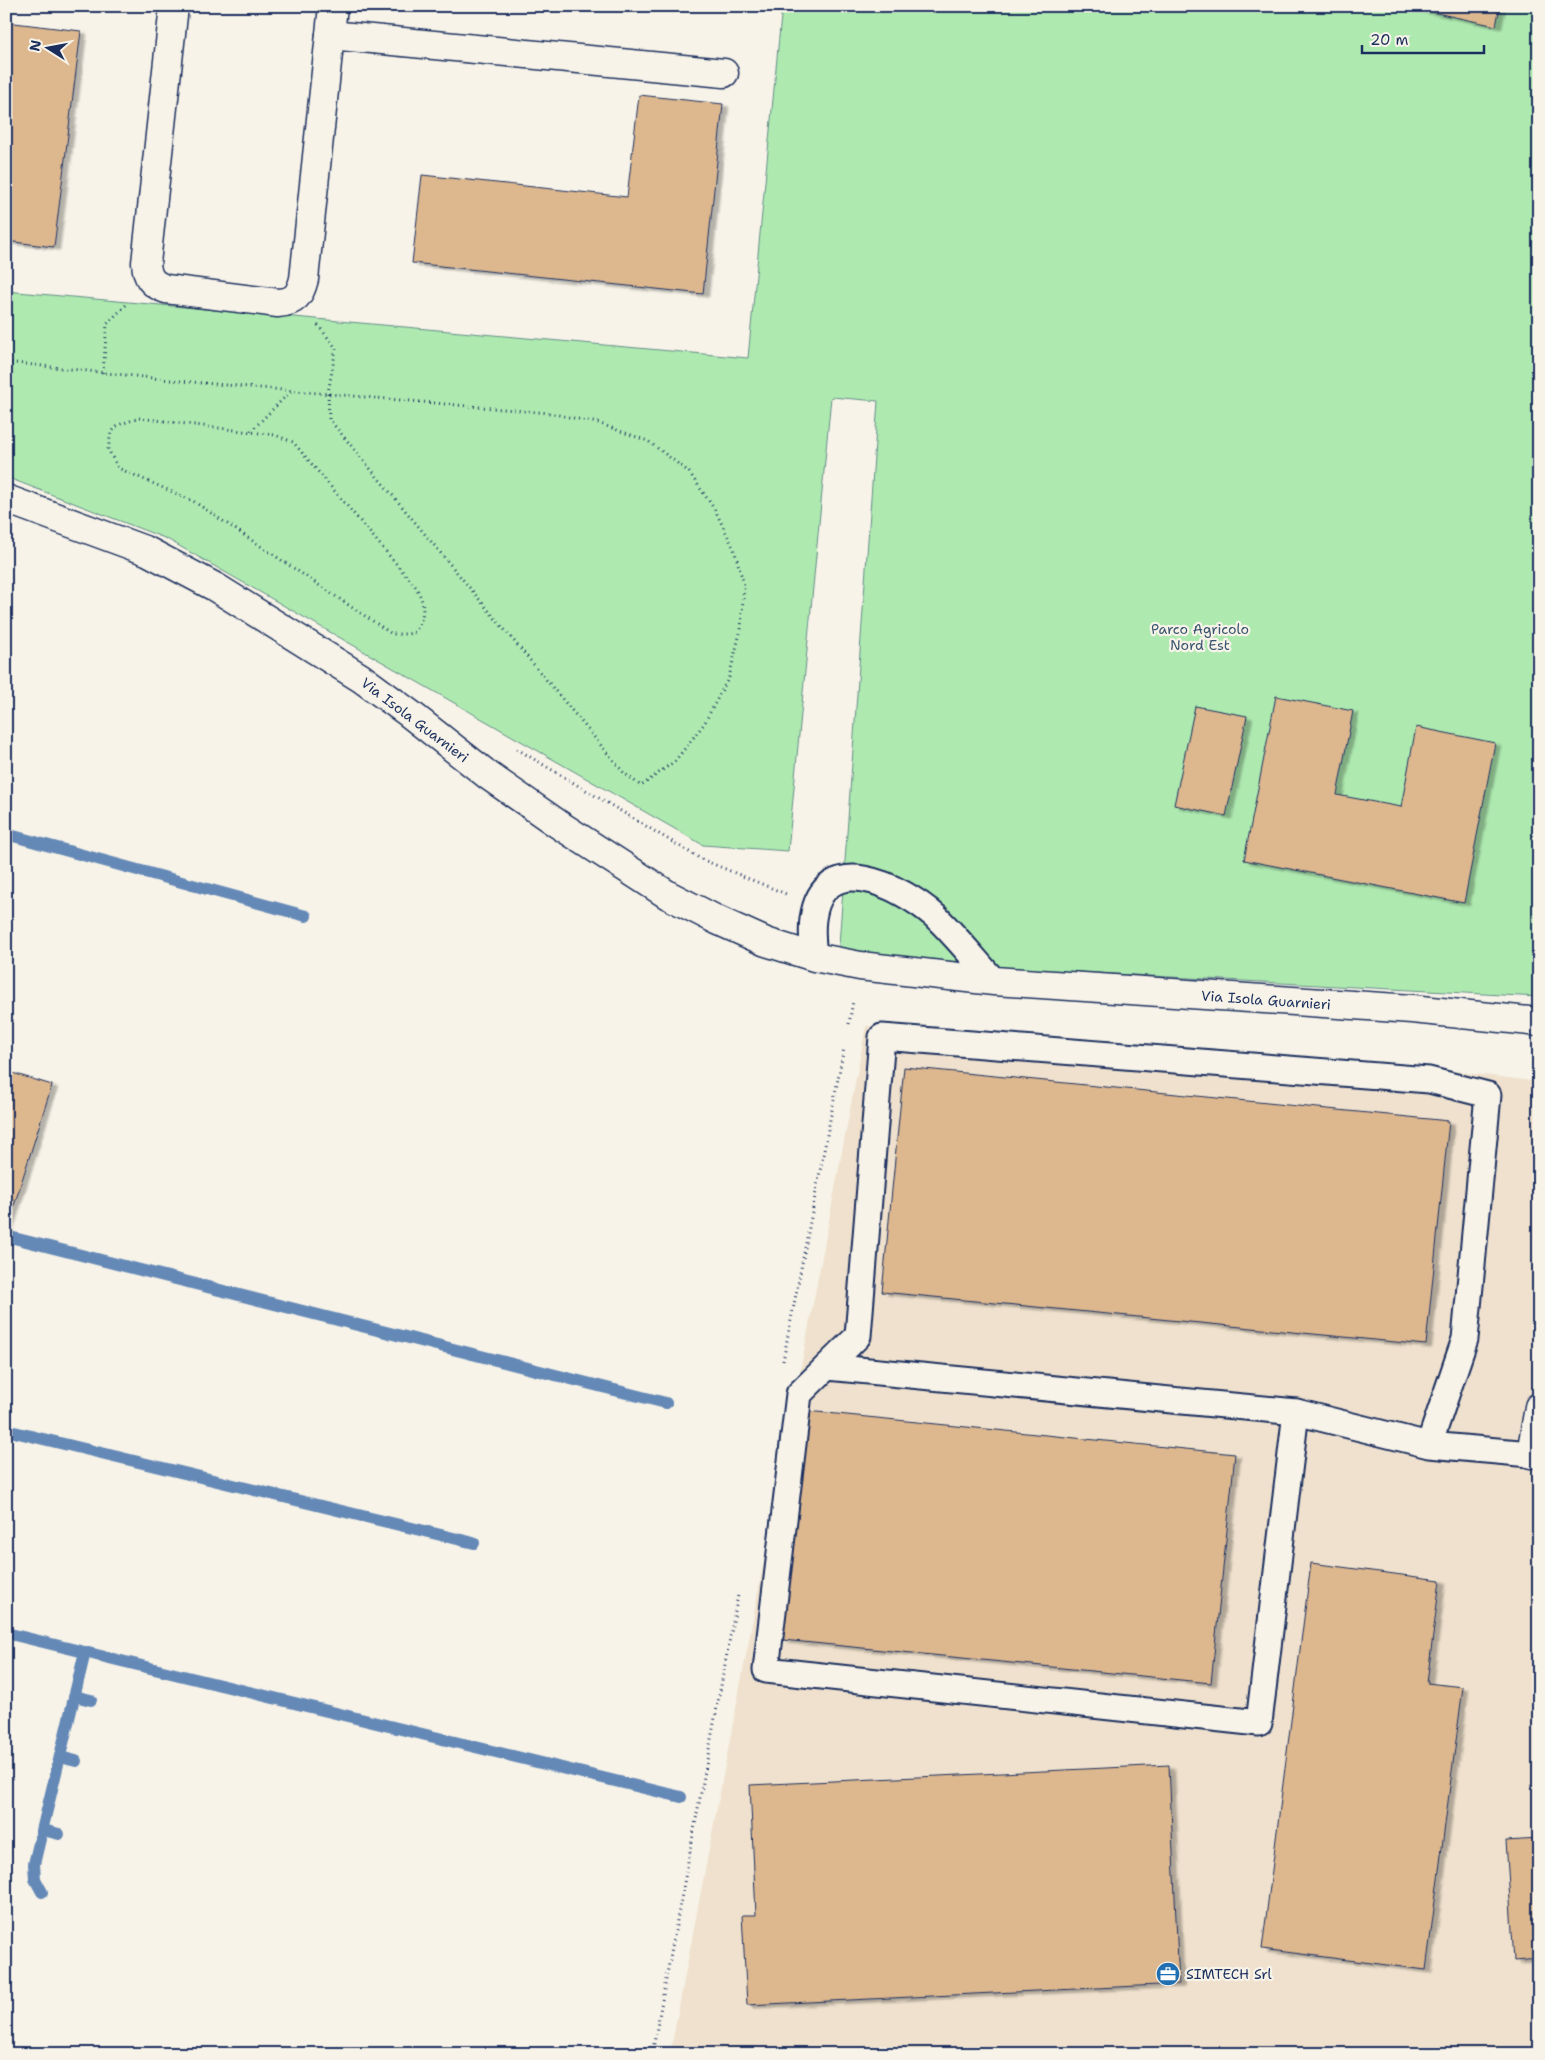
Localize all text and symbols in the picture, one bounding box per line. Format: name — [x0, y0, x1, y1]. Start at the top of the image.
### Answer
north arrow — [22, 22, 72, 72]
scale bar — [1362, 22, 1485, 54]
text: 20 m — [1370, 30, 1409, 50]
text: N — [25, 38, 45, 53]
park label: Parco Agricolo Nord Est — [1151, 620, 1249, 654]
street label: Via Isola Guarnieri — [358, 674, 472, 766]
street label: Via Isola Guarnieri — [1201, 986, 1331, 1014]
office icon: SIMTECH Srl — [1155, 1961, 1181, 1987]
place label: SIMTECH Srl — [1186, 1965, 1273, 1983]

